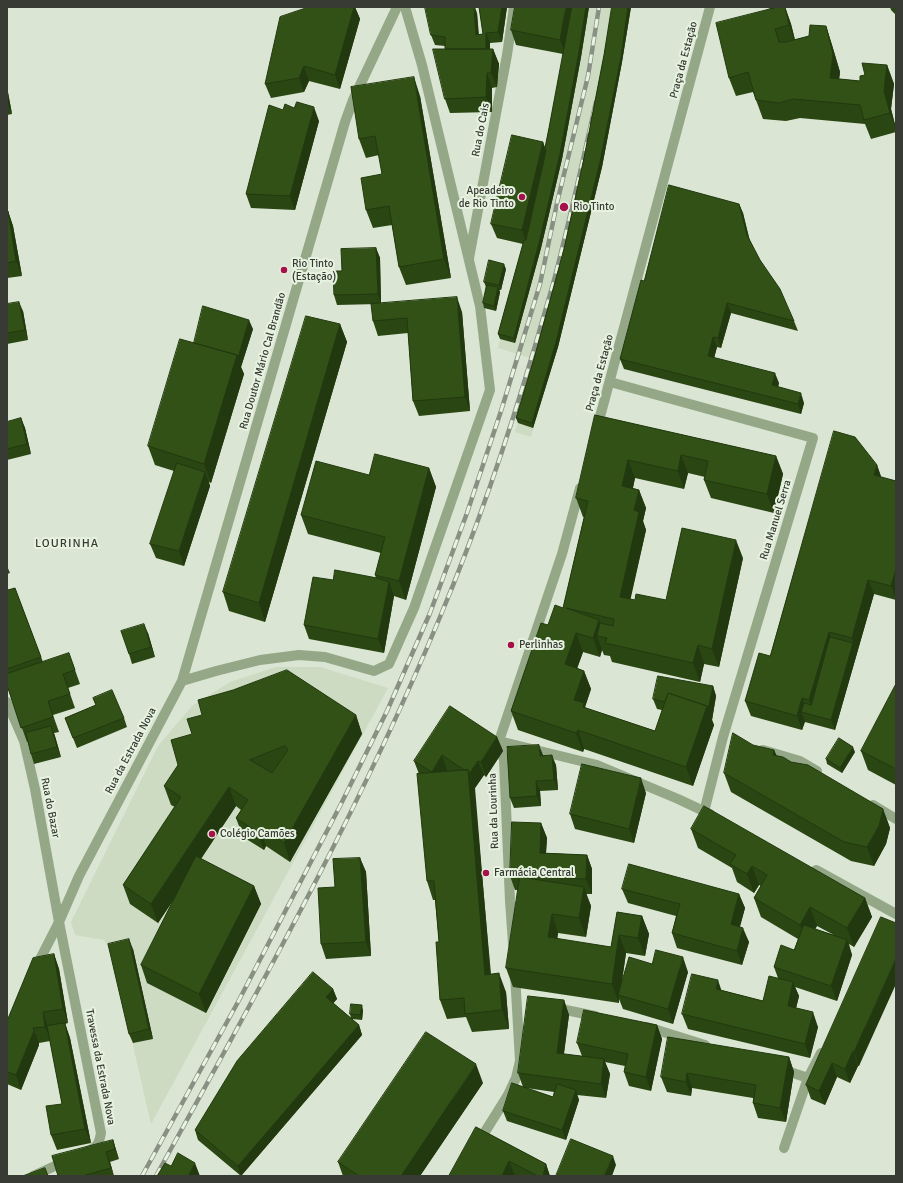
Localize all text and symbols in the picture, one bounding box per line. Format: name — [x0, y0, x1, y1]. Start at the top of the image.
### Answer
street label: Praça da Estação — [667, 20, 701, 100]
street label: Rua do Cais — [469, 102, 493, 158]
place label: Apeadeiro de Rio Tinto — [459, 184, 514, 210]
marker: Apeadeiro de Rio Tinto — [517, 192, 527, 202]
place label: Rio Tinto — [573, 200, 615, 214]
marker: Rio Tinto — [558, 201, 570, 213]
place label: Rio Tinto (Estação) — [292, 257, 336, 283]
marker: Rio Tinto (Estação) — [279, 265, 289, 275]
street label: Rua Doutor Mário Cal Brandão — [237, 291, 289, 431]
street label: Praça da Estação — [583, 333, 617, 413]
street label: Rua Manuel Serra — [758, 478, 794, 562]
district label: LOURINHA — [35, 537, 99, 551]
place label: Perlinhas — [519, 638, 563, 652]
marker: Perlinhas — [506, 640, 516, 650]
street label: Rua da Estrada Nova — [103, 705, 159, 797]
street label: Rua da Lourinha — [486, 773, 502, 849]
street label: Rua do Bazar — [38, 777, 62, 839]
place label: Colégio Camões — [220, 827, 295, 841]
marker: Colégio Camões — [207, 829, 217, 839]
place label: Farmácia Central — [494, 866, 574, 880]
marker: Farmácia Central — [481, 868, 491, 878]
street label: Travessa da Estrada Nova — [82, 1008, 118, 1126]

